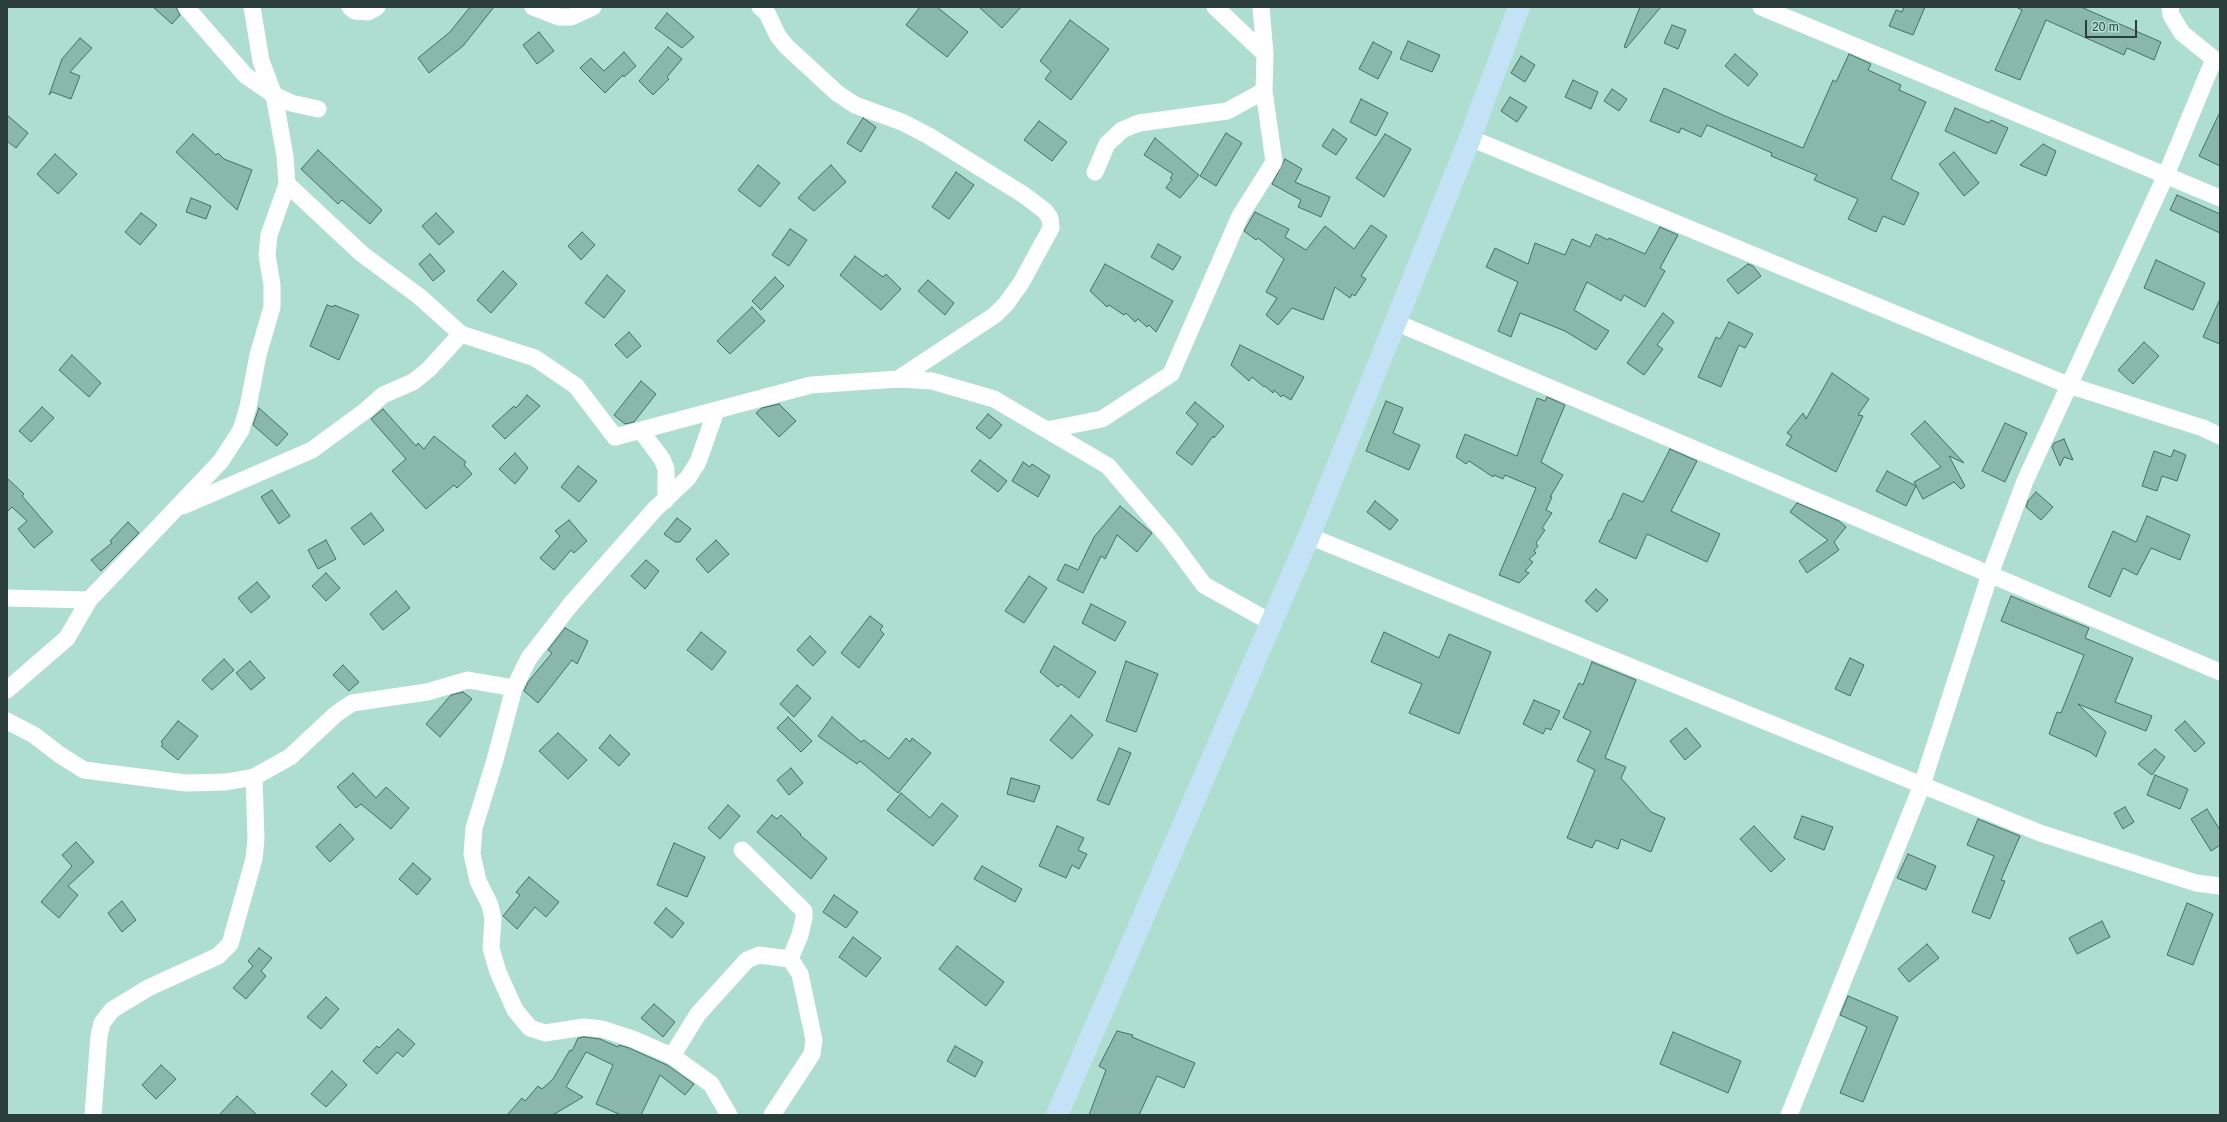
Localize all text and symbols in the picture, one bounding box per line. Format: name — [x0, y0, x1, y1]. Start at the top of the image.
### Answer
scale bar — [2087, 12, 2139, 38]
text: 20 m — [2092, 20, 2119, 34]

